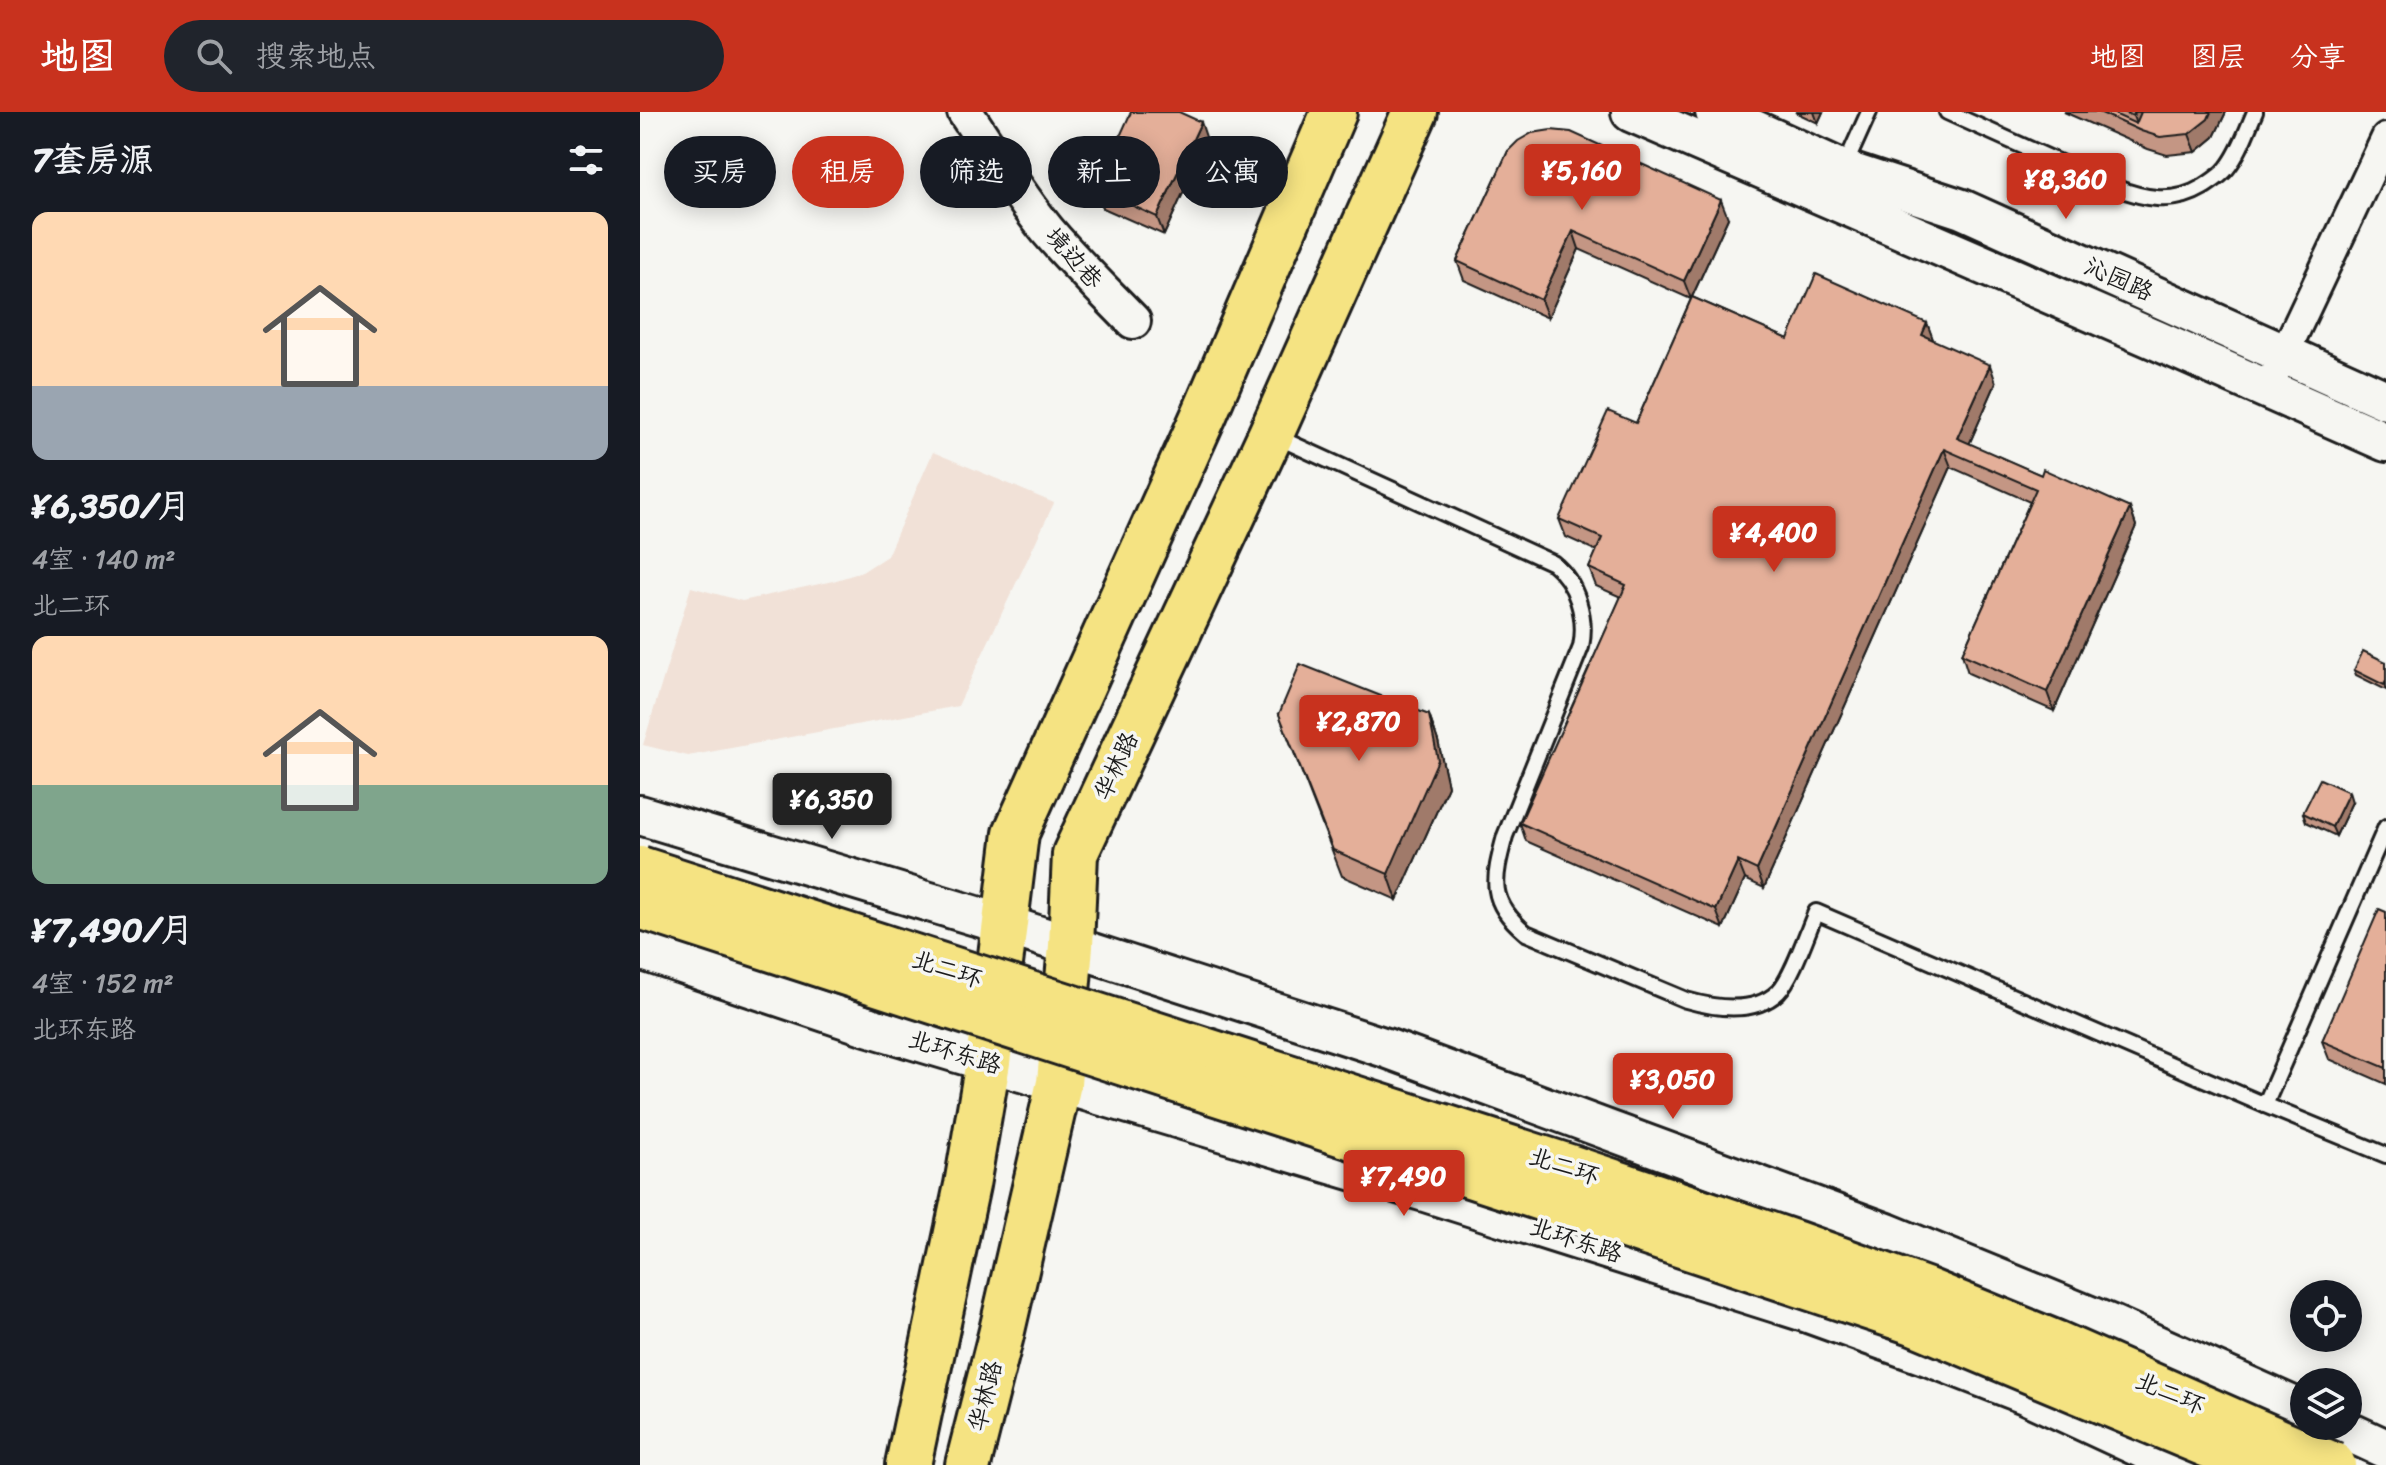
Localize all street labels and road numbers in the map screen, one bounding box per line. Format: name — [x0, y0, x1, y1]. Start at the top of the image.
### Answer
street label: 境边巷 — [1034, 217, 1114, 299]
street label: 沁园路 — [2078, 245, 2160, 313]
street label: 华林路 — [1082, 724, 1150, 808]
street label: 北二环 — [906, 938, 988, 1000]
street label: 北环东路 — [903, 1018, 1007, 1086]
street label: 北二环 — [1523, 1135, 1605, 1197]
street label: 北环东路 — [1524, 1205, 1628, 1275]
street label: 华林路 — [956, 1356, 1014, 1436]
street label: 北二环 — [2129, 1360, 2211, 1426]

